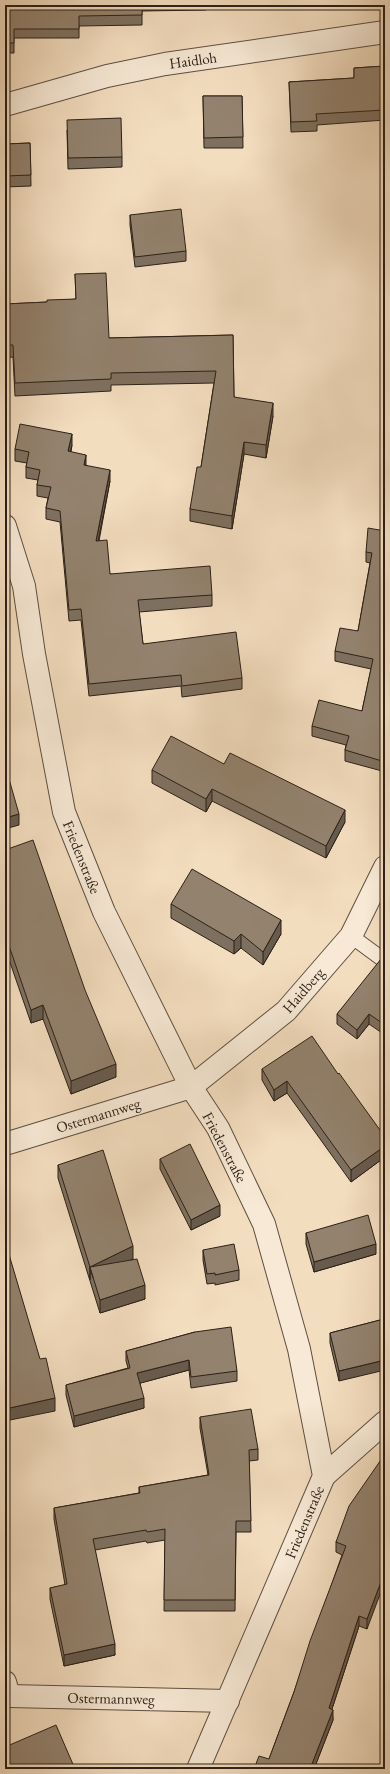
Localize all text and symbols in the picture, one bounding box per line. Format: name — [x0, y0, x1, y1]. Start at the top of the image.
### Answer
street label: Haidloh — [168, 47, 218, 73]
street label: Friedenstraße — [59, 818, 105, 897]
street label: Haidberg — [278, 963, 328, 1017]
street label: Ostermannweg — [53, 1093, 143, 1137]
street label: Friedenstraße — [198, 1108, 252, 1186]
street label: Friedenstraße — [280, 1483, 328, 1561]
street label: Ostermannweg — [67, 1688, 155, 1708]

